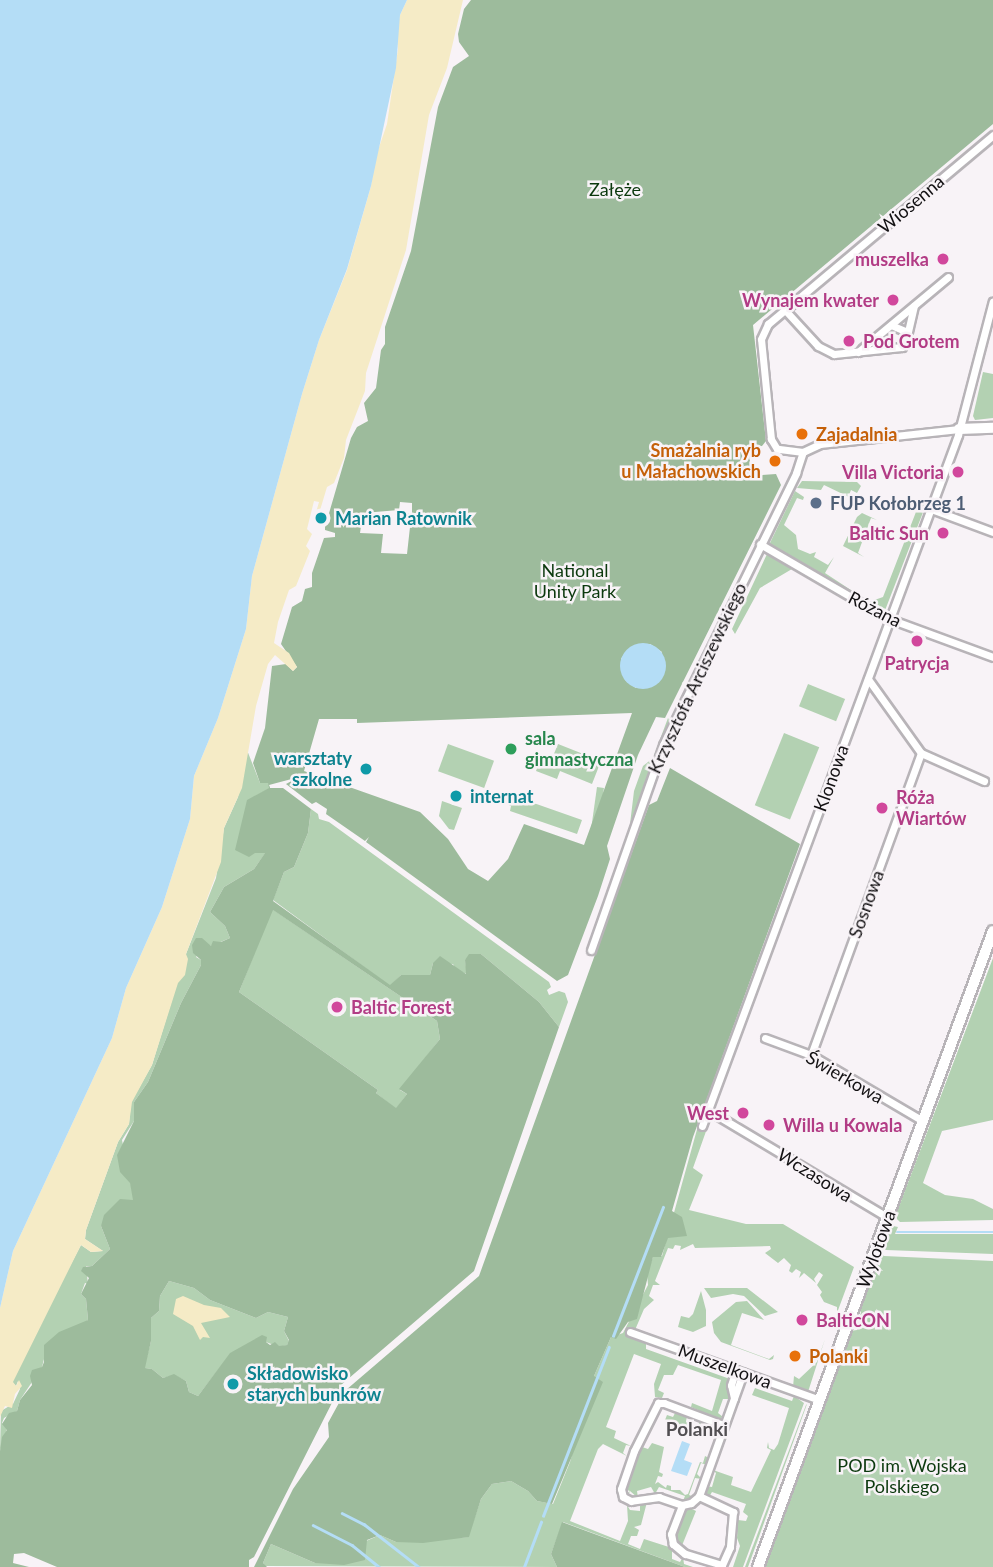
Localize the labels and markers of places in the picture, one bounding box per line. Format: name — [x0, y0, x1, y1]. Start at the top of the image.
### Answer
place label: muszelka — [855, 248, 929, 270]
marker: muszelka — [935, 251, 951, 267]
place label: Wynajem kwater — [742, 289, 879, 311]
marker: Wynajem kwater — [885, 292, 901, 308]
place label: Pod Grotem — [863, 330, 960, 352]
marker: Pod Grotem — [841, 333, 857, 349]
place label: Zajadalnia — [816, 423, 897, 445]
marker: Zajadalnia — [794, 426, 810, 442]
place label: Smażalnia ryb u Małachowskich — [621, 440, 761, 482]
marker: Smażalnia ryb u Małachowskich — [767, 453, 783, 469]
place label: Villa Victoria — [841, 461, 944, 483]
marker: Villa Victoria — [950, 464, 966, 480]
place label: FUP Kołobrzeg 1 — [830, 492, 966, 514]
marker: FUP Kołobrzeg 1 — [808, 495, 824, 511]
place label: Marian Ratownik — [335, 507, 472, 529]
marker: Marian Ratownik — [313, 510, 329, 526]
place label: Baltic Sun — [849, 522, 929, 544]
marker: Baltic Sun — [935, 525, 951, 541]
marker: Patrycja — [909, 633, 925, 649]
place label: Patrycja — [885, 652, 949, 674]
place label: sala gimnastyczna — [525, 728, 633, 770]
marker: sala gimnastyczna — [503, 741, 519, 757]
place label: warsztaty szkolne — [274, 748, 352, 790]
marker: warsztaty szkolne — [358, 761, 374, 777]
place label: internat — [470, 785, 533, 807]
place label: Róża Wiartów — [896, 787, 967, 830]
marker: internat — [448, 788, 464, 804]
marker: Róża Wiartów — [874, 800, 890, 816]
place label: Baltic Forest — [351, 996, 451, 1018]
marker: Baltic Forest — [329, 999, 345, 1015]
place label: West — [687, 1102, 729, 1124]
marker: West — [735, 1105, 751, 1121]
place label: Willa u Kowala — [783, 1114, 902, 1136]
marker: Willa u Kowala — [761, 1117, 777, 1133]
place label: BalticON — [816, 1309, 890, 1331]
marker: BalticON — [794, 1312, 810, 1328]
place label: Polanki — [809, 1345, 868, 1367]
marker: Polanki — [787, 1348, 803, 1364]
place label: Składowisko starych bunkrów — [247, 1363, 381, 1406]
marker: Składowisko starych bunkrów — [225, 1376, 241, 1392]

